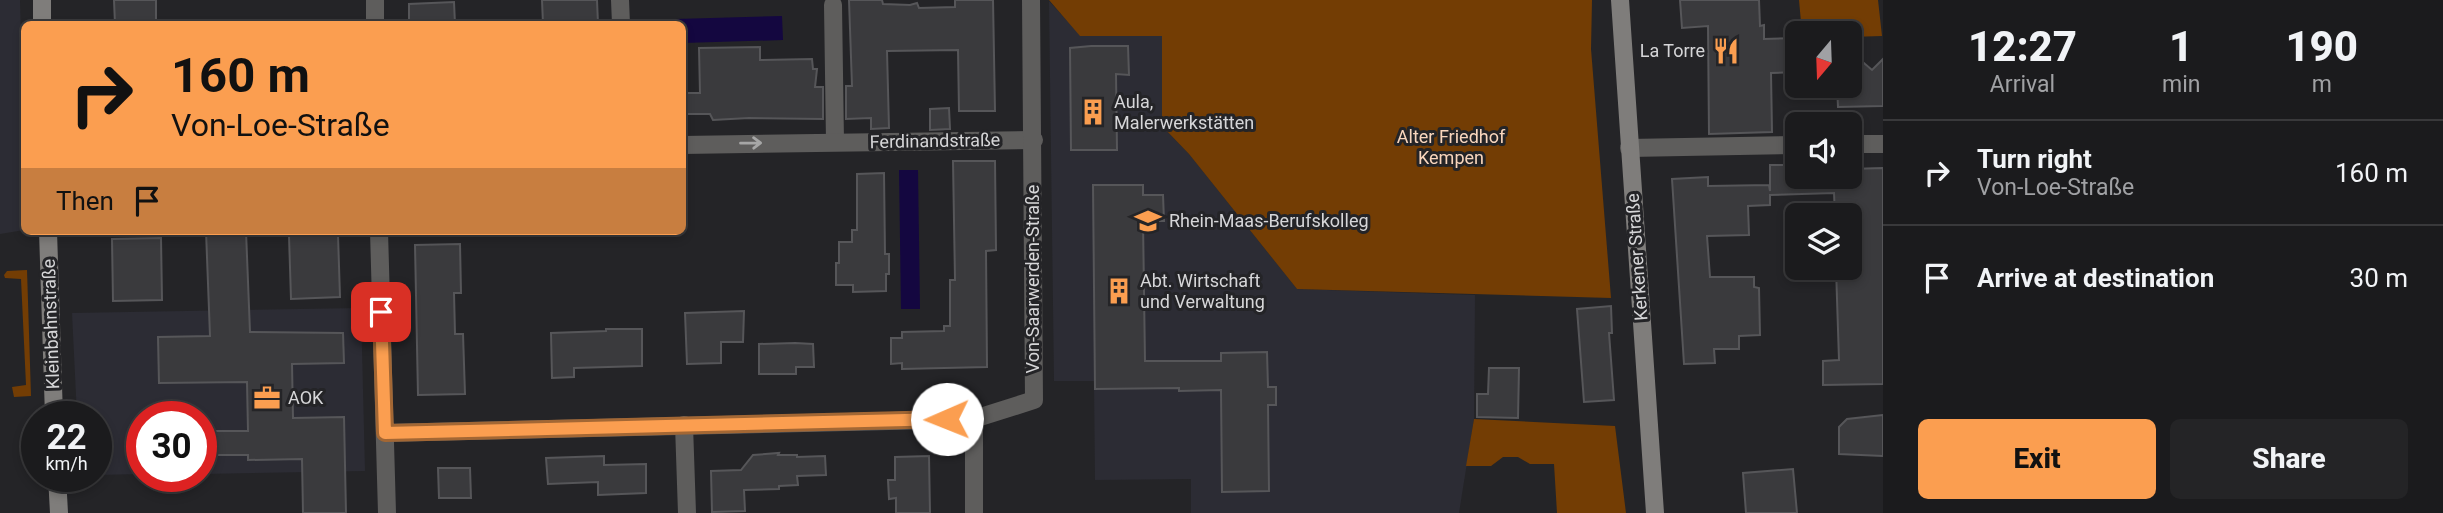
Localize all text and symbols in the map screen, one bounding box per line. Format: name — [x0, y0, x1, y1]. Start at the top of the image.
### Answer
north arrow — [1785, 21, 1862, 98]
map controls — [1785, 21, 1862, 280]
text: 12:27 — [1968, 22, 2077, 71]
text: 1 — [2169, 22, 2193, 71]
text: 190 — [2285, 22, 2358, 71]
restaurant icon: La Torre — [1711, 36, 1741, 66]
place label: La Torre — [1640, 40, 1705, 61]
text: 160 m — [171, 47, 310, 104]
icon: right — [56, 49, 147, 140]
text: Arrival — [1990, 71, 2055, 98]
text: min — [2162, 71, 2200, 98]
text: m — [2312, 71, 2332, 98]
place label: Aula, Malerwerkstätten — [1114, 91, 1254, 133]
building icon: Aula, Malerwerkstätten — [1078, 97, 1108, 127]
text: Von-Loe-Straße — [171, 106, 390, 144]
button: sound — [1785, 112, 1862, 189]
park label: Alter Friedhof Kempen — [1397, 126, 1506, 168]
street label: Ferdinandstraße — [870, 129, 1000, 152]
one-way arrow — [739, 136, 762, 150]
text: Turn right — [1977, 144, 2092, 174]
icon: right — [1918, 154, 1956, 192]
text: 160 m — [2335, 158, 2408, 188]
text: Von-Loe-Straße — [1977, 174, 2134, 201]
icon: arrive — [128, 182, 166, 220]
street label: Von-Saarwerden-Straße — [1022, 185, 1043, 373]
text: Then — [56, 186, 114, 216]
street label: Kerkener Straße — [1622, 193, 1651, 321]
button: layers — [1785, 203, 1862, 280]
school or university icon: Rhein-Maas-Berufskolleg — [1133, 206, 1163, 236]
place label: Rhein-Maas-Berufskolleg — [1169, 210, 1369, 231]
street label: Kleinbahnstraße — [38, 259, 63, 389]
icon: arrive — [1918, 259, 1956, 297]
text: Arrive at destination — [1977, 263, 2214, 293]
text: 30 m — [2350, 263, 2408, 293]
place label: Abt. Wirtschaft und Verwaltung — [1140, 270, 1265, 312]
building icon: Abt. Wirtschaft und Verwaltung — [1104, 276, 1134, 306]
pin — [351, 282, 411, 342]
icon: arrive — [362, 293, 400, 331]
position arrow — [910, 382, 984, 456]
office icon: AOK — [252, 383, 282, 413]
place label: AOK — [288, 387, 324, 408]
speed limit sign: 30 — [126, 401, 217, 492]
text: 22 — [46, 417, 87, 458]
button: Exit — [1918, 419, 2156, 499]
button: Share — [2170, 419, 2408, 499]
text: km/h — [45, 453, 88, 474]

